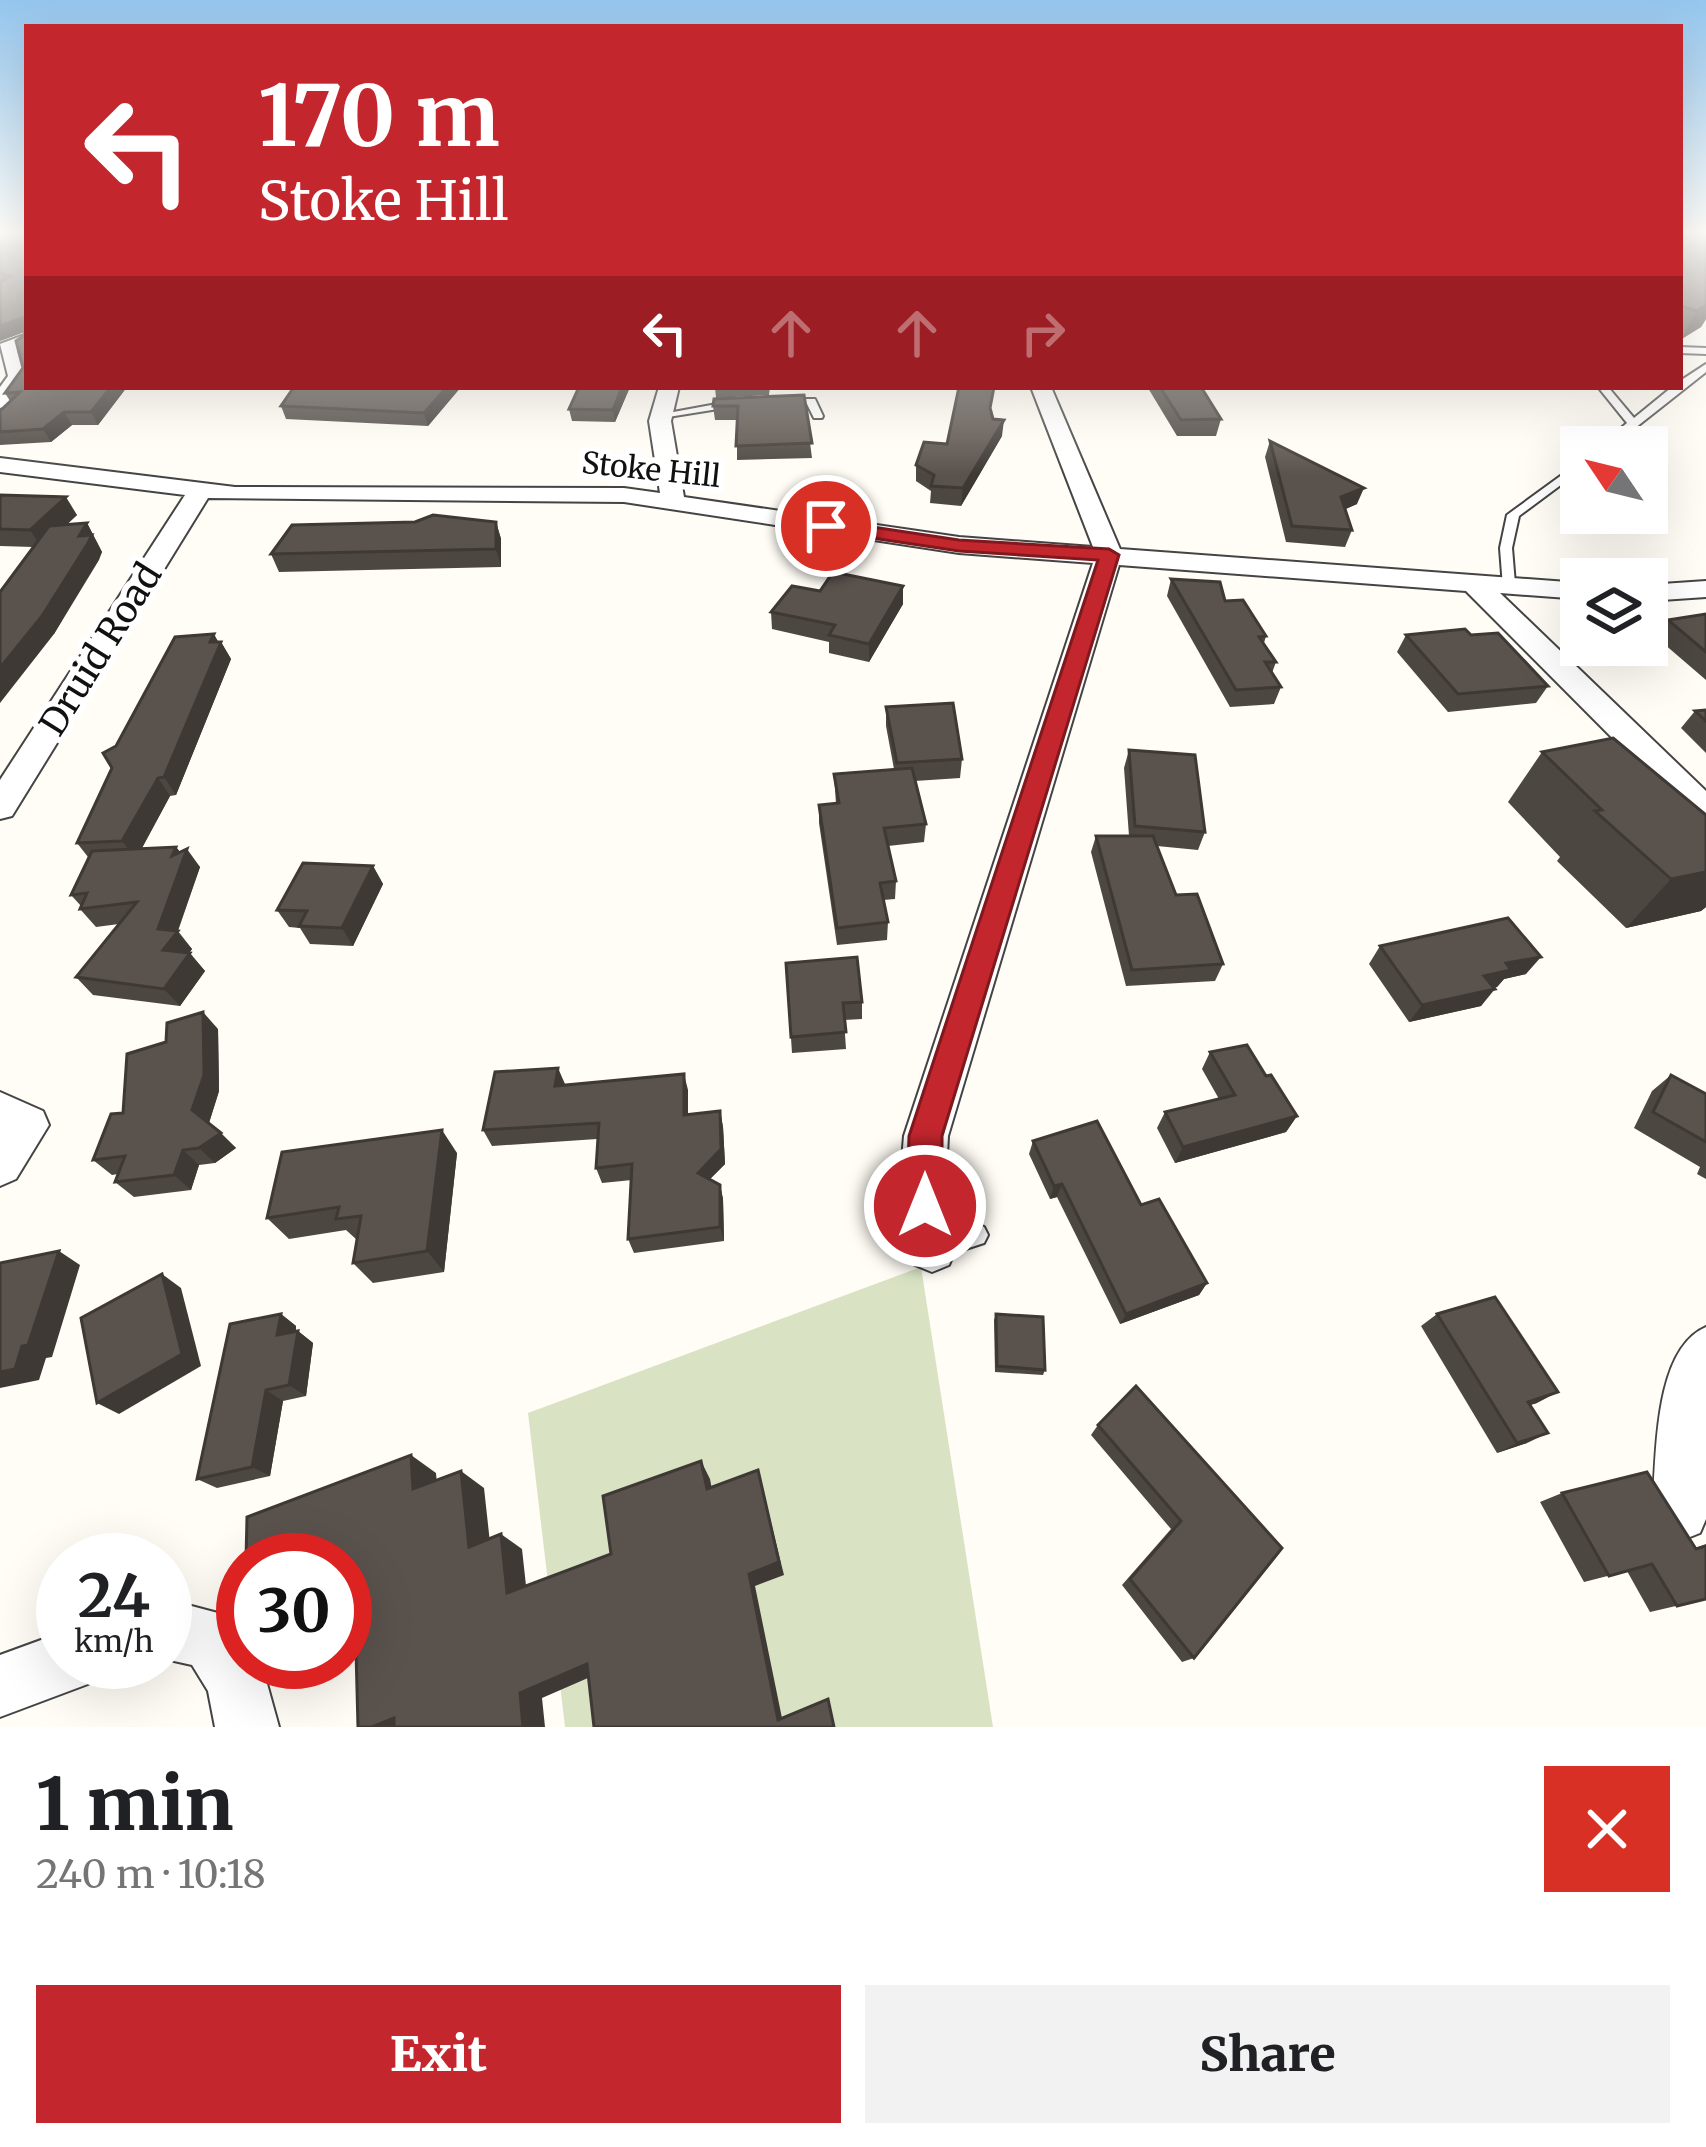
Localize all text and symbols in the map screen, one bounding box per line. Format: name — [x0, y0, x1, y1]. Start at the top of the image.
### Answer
text: 170 m — [258, 63, 500, 169]
icon: left — [60, 72, 216, 228]
text: Stoke Hill — [258, 167, 508, 235]
icon: left — [632, 300, 698, 366]
icon: ahead — [758, 300, 824, 366]
icon: ahead — [884, 300, 950, 366]
icon: right — [1010, 300, 1076, 366]
north arrow — [1560, 426, 1668, 534]
map controls — [1560, 426, 1668, 666]
street label: Stoke Hill — [580, 443, 722, 495]
pin — [775, 475, 877, 577]
icon: arrive — [793, 493, 859, 559]
street label: Druid Road — [30, 555, 171, 744]
button: layers — [1560, 558, 1668, 666]
position arrow — [862, 1143, 988, 1269]
speed limit sign: 30 — [216, 1533, 372, 1689]
text: 24 — [78, 1558, 150, 1633]
text: km/h — [74, 1622, 154, 1660]
text: 1 min — [36, 1759, 233, 1850]
button: close — [1544, 1766, 1670, 1892]
text: 240 m · 10:18 — [36, 1850, 266, 1899]
button: Exit — [36, 1985, 841, 2123]
button: Share — [865, 1985, 1670, 2123]

